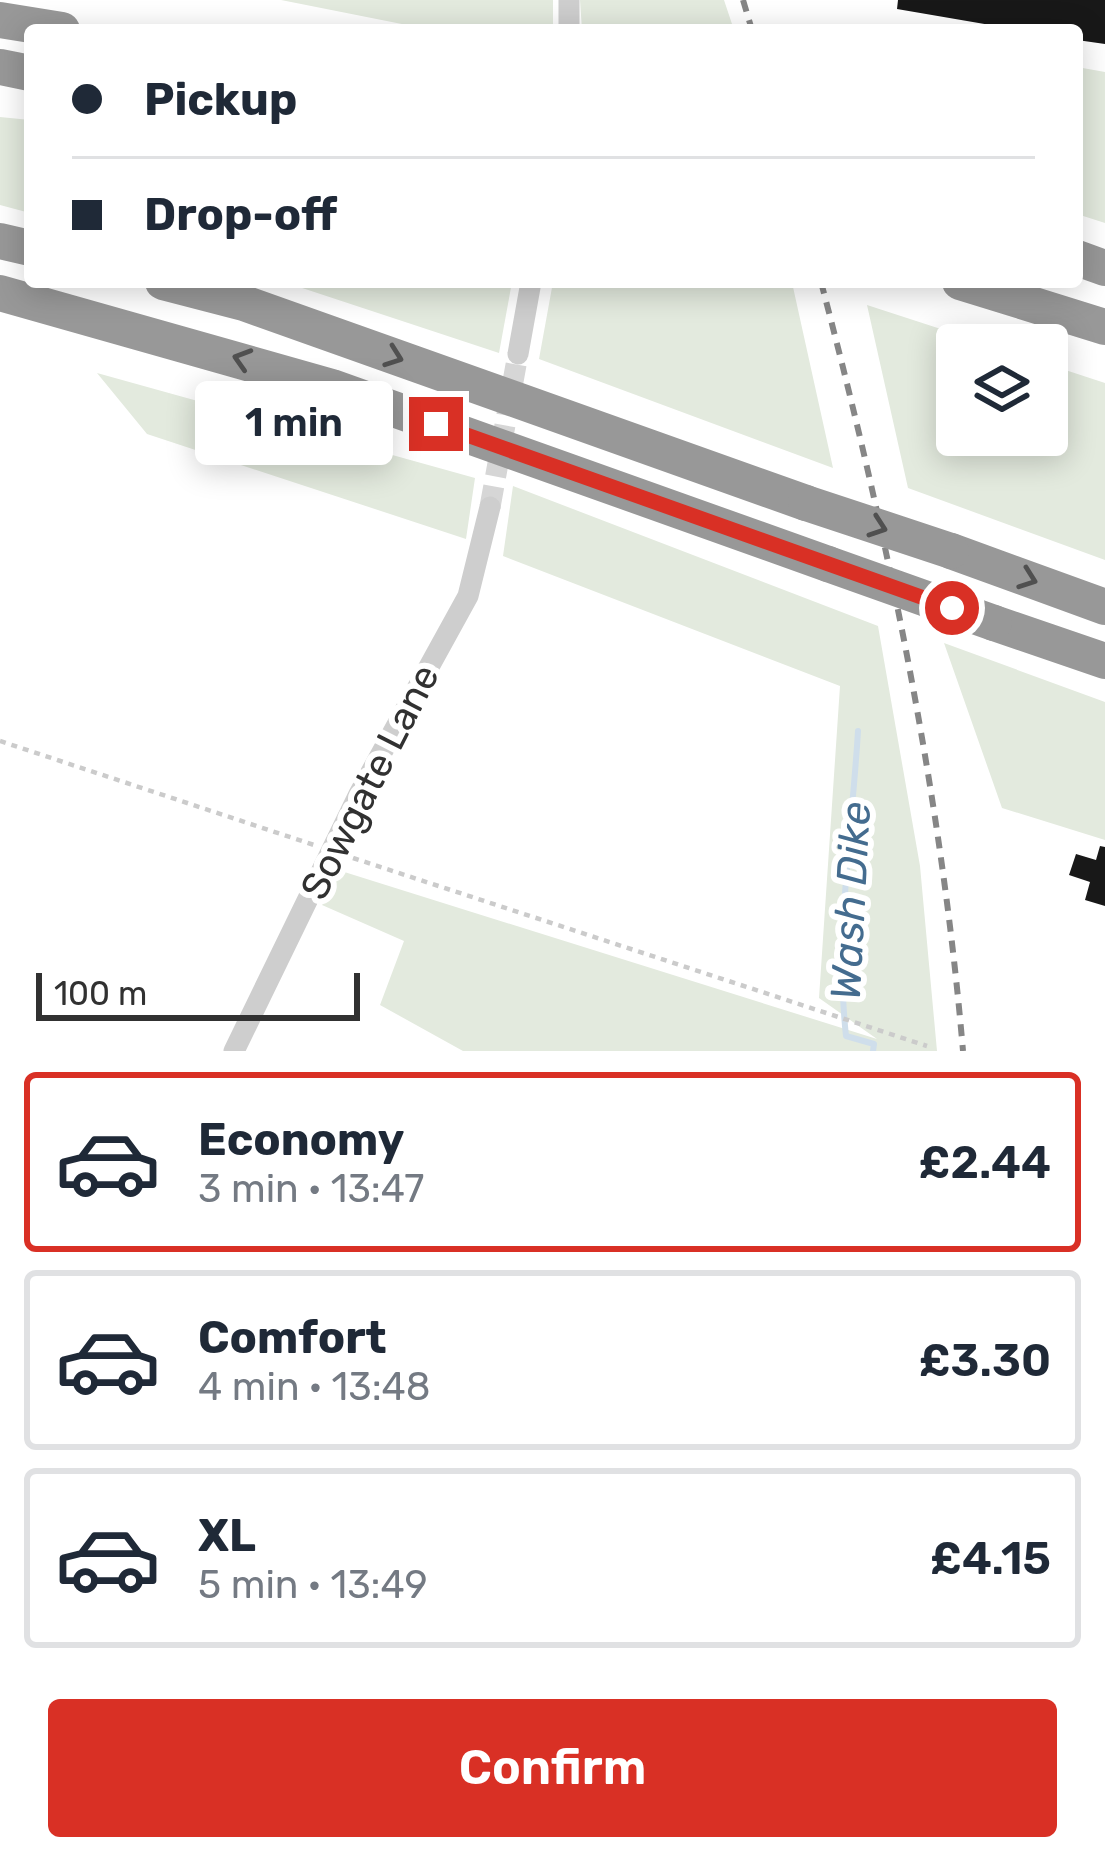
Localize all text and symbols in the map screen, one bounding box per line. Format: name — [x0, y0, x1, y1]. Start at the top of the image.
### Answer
text: Pickup — [144, 73, 297, 126]
text: Drop-off — [144, 188, 337, 241]
map controls — [936, 324, 1068, 456]
button: layers — [936, 324, 1068, 456]
one-way arrow — [382, 343, 403, 367]
one-way arrow — [232, 348, 253, 373]
callout: 1 min — [196, 382, 394, 466]
route end — [409, 397, 463, 451]
text: 1 min — [245, 400, 343, 446]
one-way arrow — [867, 513, 888, 537]
one-way arrow — [1016, 565, 1037, 590]
route start — [925, 581, 979, 635]
street label: Sowgate Lane — [291, 657, 449, 907]
water label: Wash Dike — [821, 800, 881, 1002]
scale bar — [36, 967, 360, 1020]
text: 100 m — [54, 974, 147, 1013]
icon: car — [54, 1108, 162, 1216]
text: Economy — [198, 1113, 404, 1166]
text: £2.44 — [919, 1136, 1051, 1189]
text: 3 min · 13:47 — [198, 1166, 424, 1212]
icon: car — [54, 1306, 162, 1414]
text: Comfort — [198, 1311, 387, 1364]
text: £3.30 — [919, 1334, 1051, 1387]
text: 4 min · 13:48 — [198, 1364, 431, 1410]
icon: car — [54, 1504, 162, 1612]
text: XL — [198, 1509, 256, 1562]
text: £4.15 — [930, 1532, 1051, 1585]
text: 5 min · 13:49 — [198, 1562, 428, 1608]
button: Confirm — [48, 1699, 1057, 1837]

